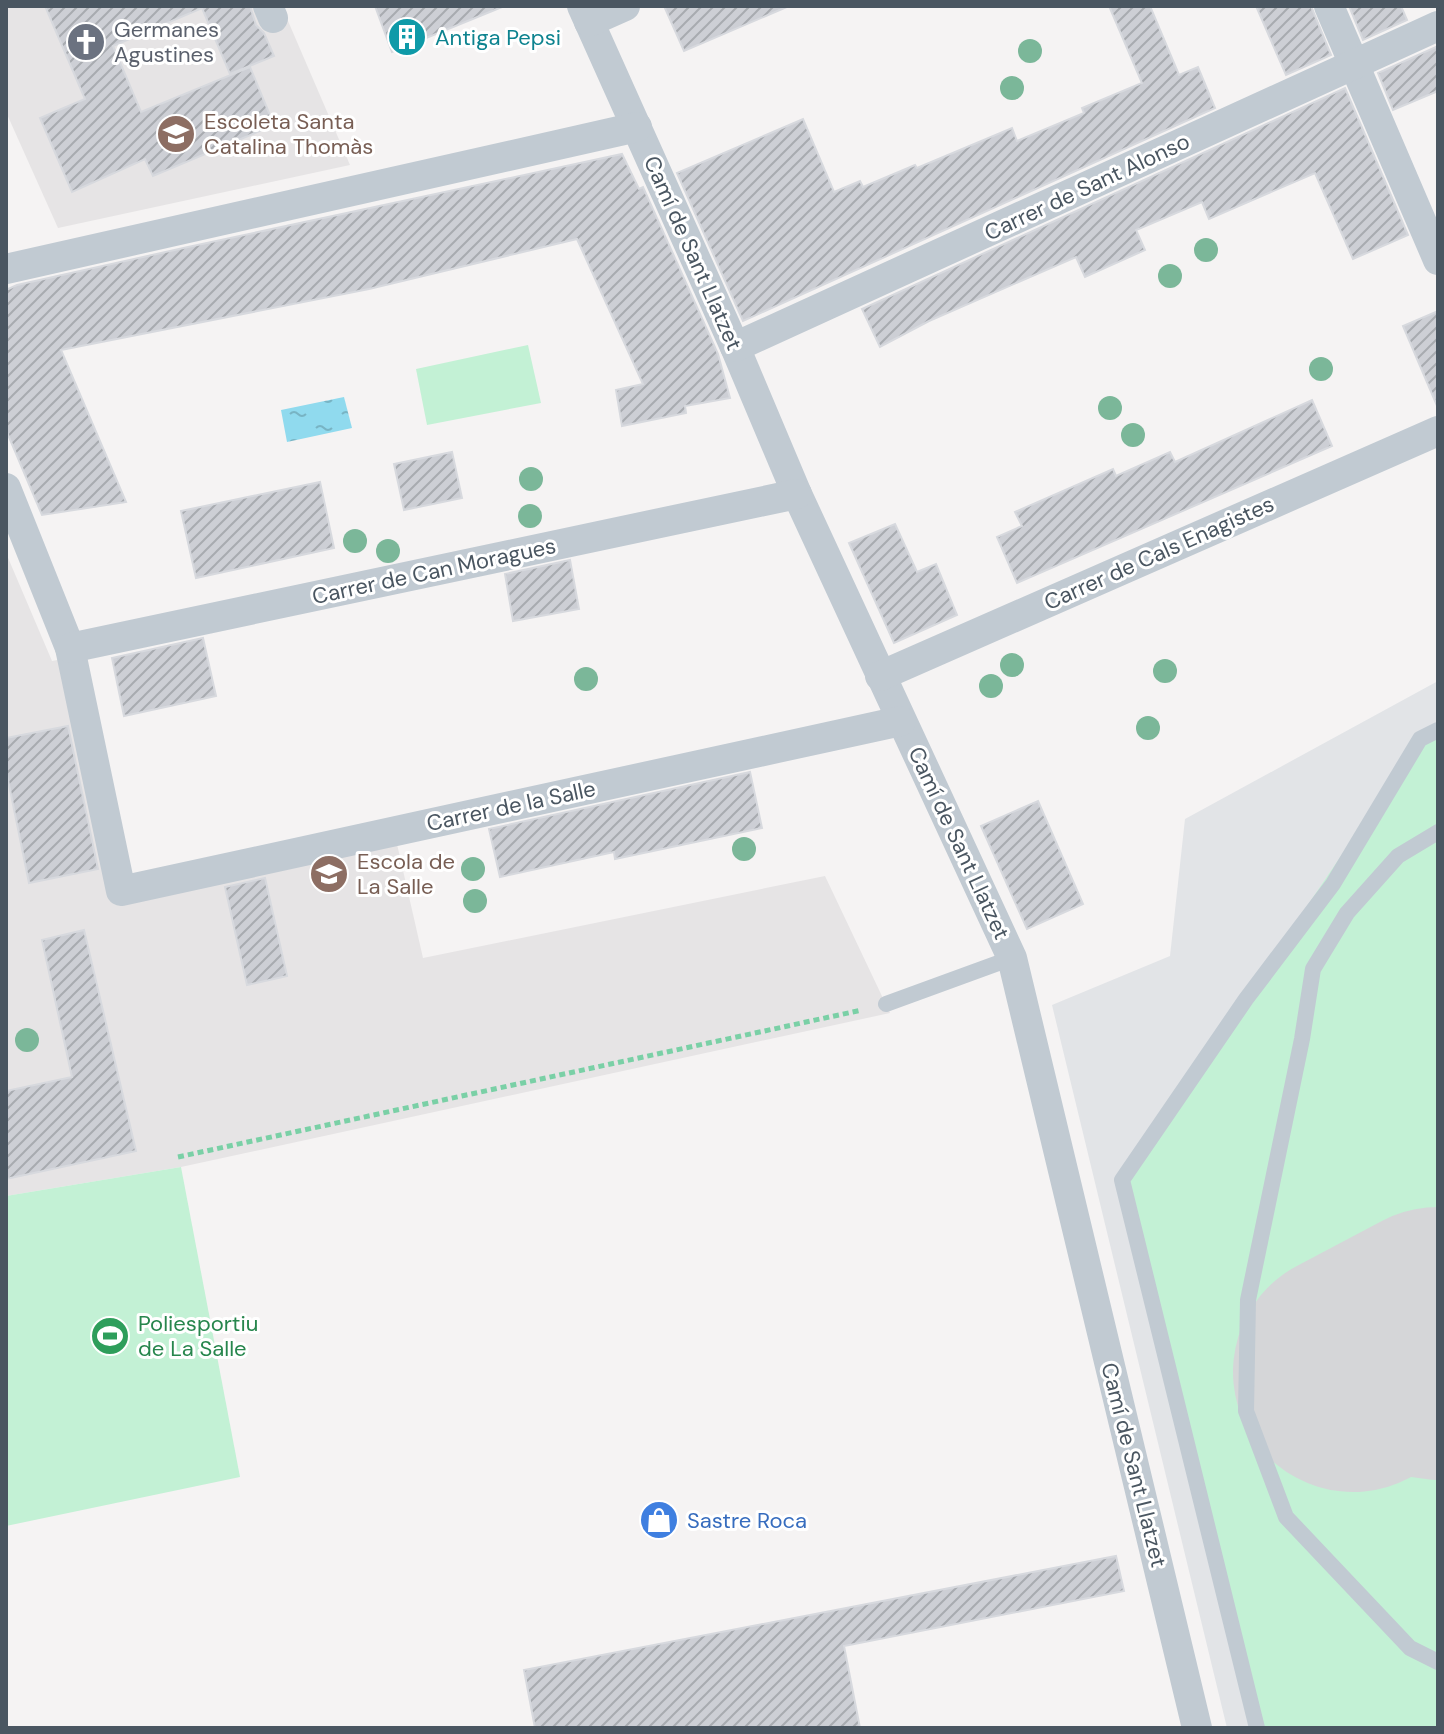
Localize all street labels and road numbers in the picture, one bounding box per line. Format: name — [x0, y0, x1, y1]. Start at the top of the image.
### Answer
street label: Carrer de Sant Alonso — [980, 127, 1194, 247]
street label: Camí de Sant Llatzet — [637, 151, 749, 355]
street label: Carrer de Cals Enagistes — [1039, 489, 1279, 617]
street label: Carrer de Can Moragues — [309, 531, 559, 611]
street label: Camí de Sant Llatzet — [902, 742, 1016, 944]
street label: Carrer de la Salle — [424, 774, 598, 838]
street label: Camí de Sant Llatzet — [1095, 1360, 1173, 1570]

